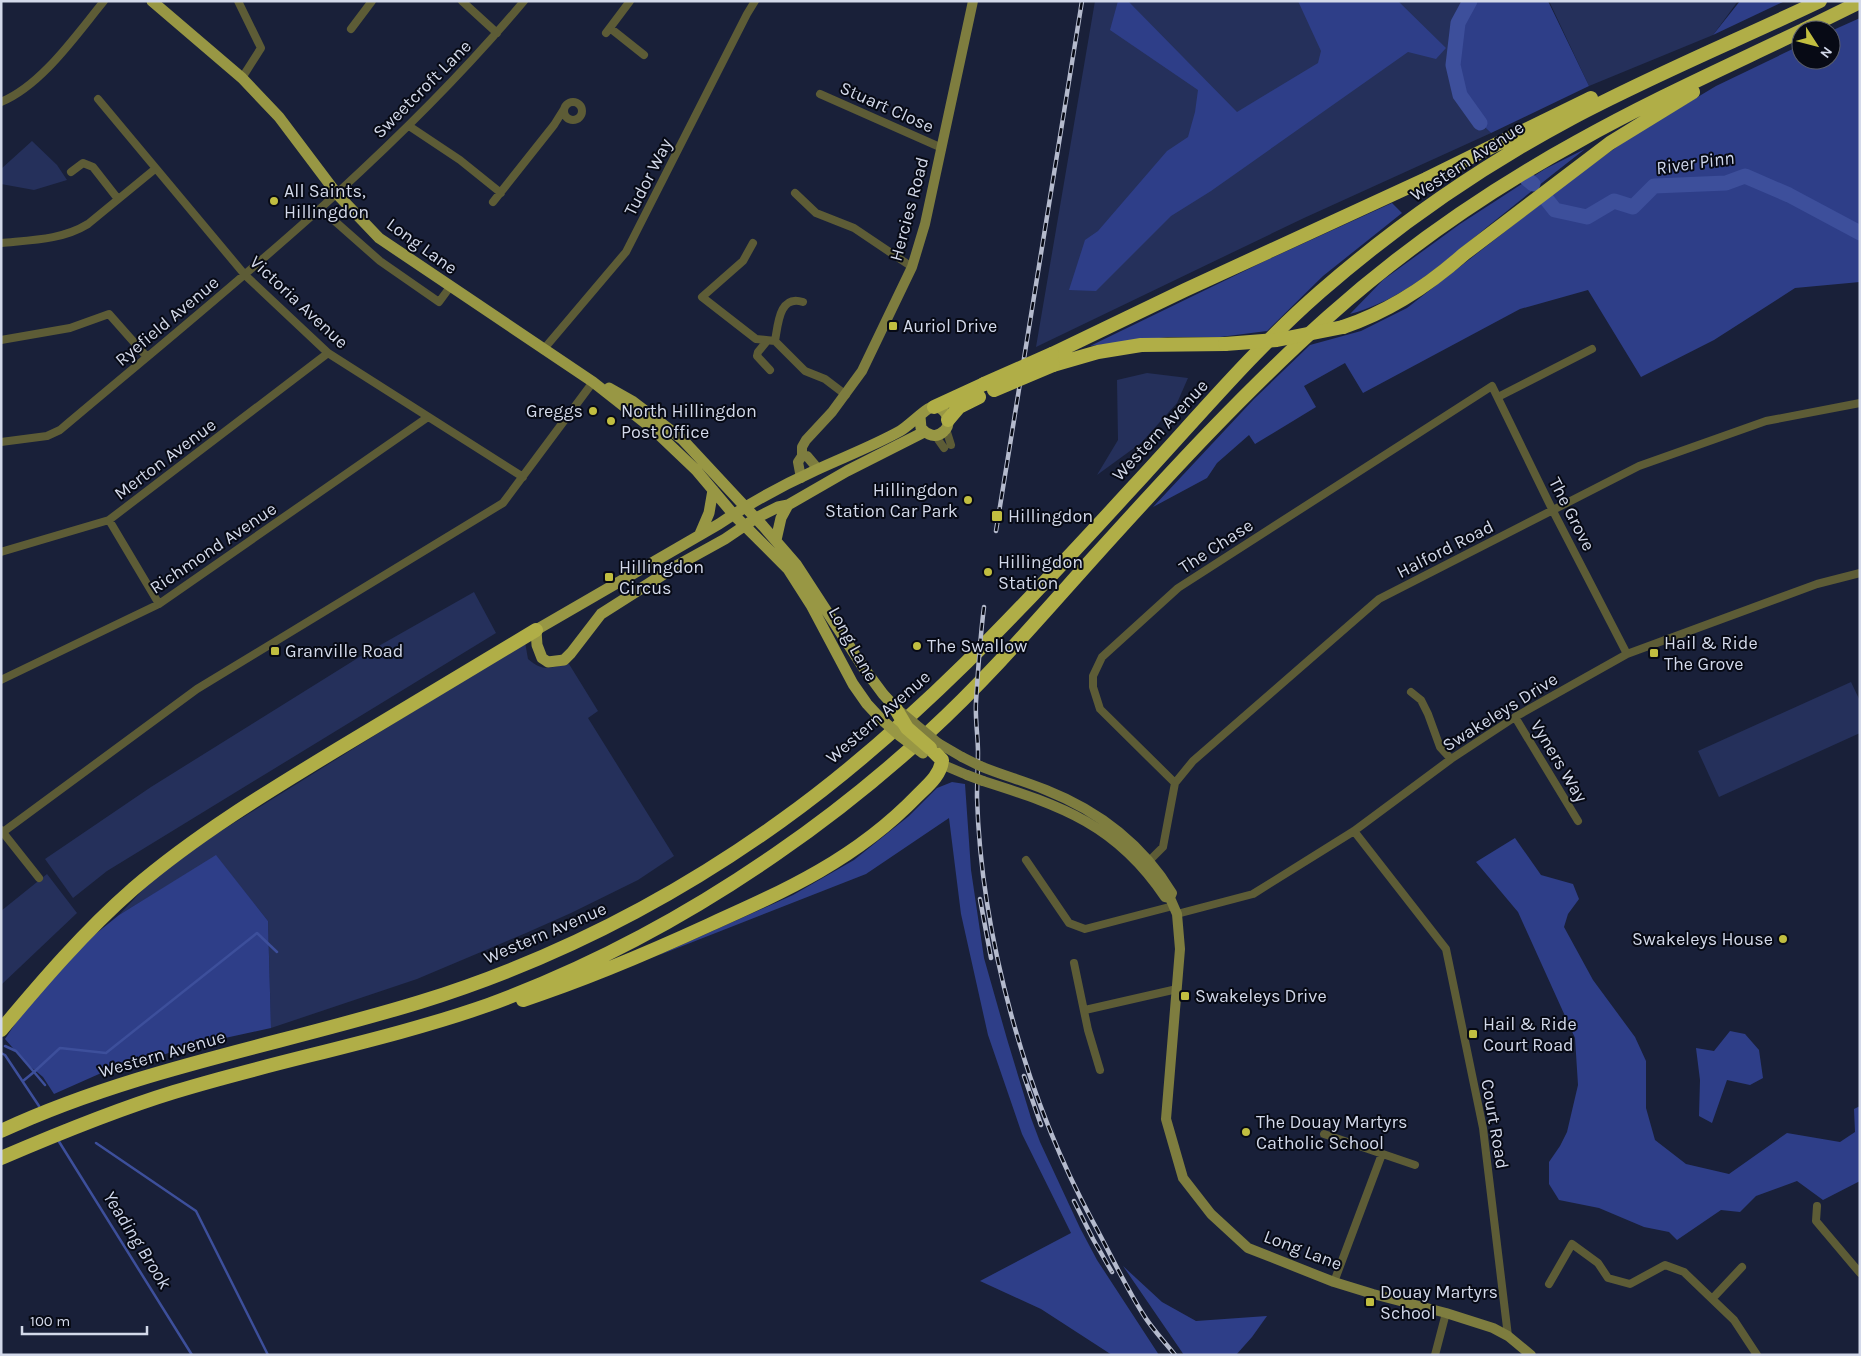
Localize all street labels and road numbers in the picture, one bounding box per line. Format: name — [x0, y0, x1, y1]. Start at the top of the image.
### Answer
street label: Sweetcroft Lane — [368, 35, 476, 143]
street label: Stuart Close — [837, 76, 937, 138]
street label: Western Avenue — [1406, 116, 1528, 206]
street label: Tudor Way — [619, 134, 677, 219]
street label: Hercies Road — [885, 155, 933, 263]
street label: Long Lane — [382, 213, 462, 279]
street label: Victoria Avenue — [245, 251, 353, 353]
street label: Ryefield Avenue — [111, 271, 223, 371]
street label: Western Avenue — [1107, 375, 1213, 485]
street label: Merton Avenue — [110, 414, 220, 504]
street label: The Grove — [1544, 474, 1600, 554]
street label: Richmond Avenue — [145, 497, 281, 599]
street label: The Chase — [1175, 514, 1257, 578]
street label: Halford Road — [1393, 515, 1497, 583]
street label: Long Lane — [824, 603, 882, 685]
street label: Western Avenue — [821, 666, 935, 768]
street label: Swakeleys Drive — [1438, 668, 1562, 756]
street label: Vyners Way — [1526, 716, 1593, 807]
street label: Western Avenue — [480, 897, 610, 969]
street label: Western Avenue — [96, 1025, 228, 1083]
street label: Court Road — [1476, 1077, 1514, 1171]
street label: Long Lane — [1261, 1225, 1345, 1275]

